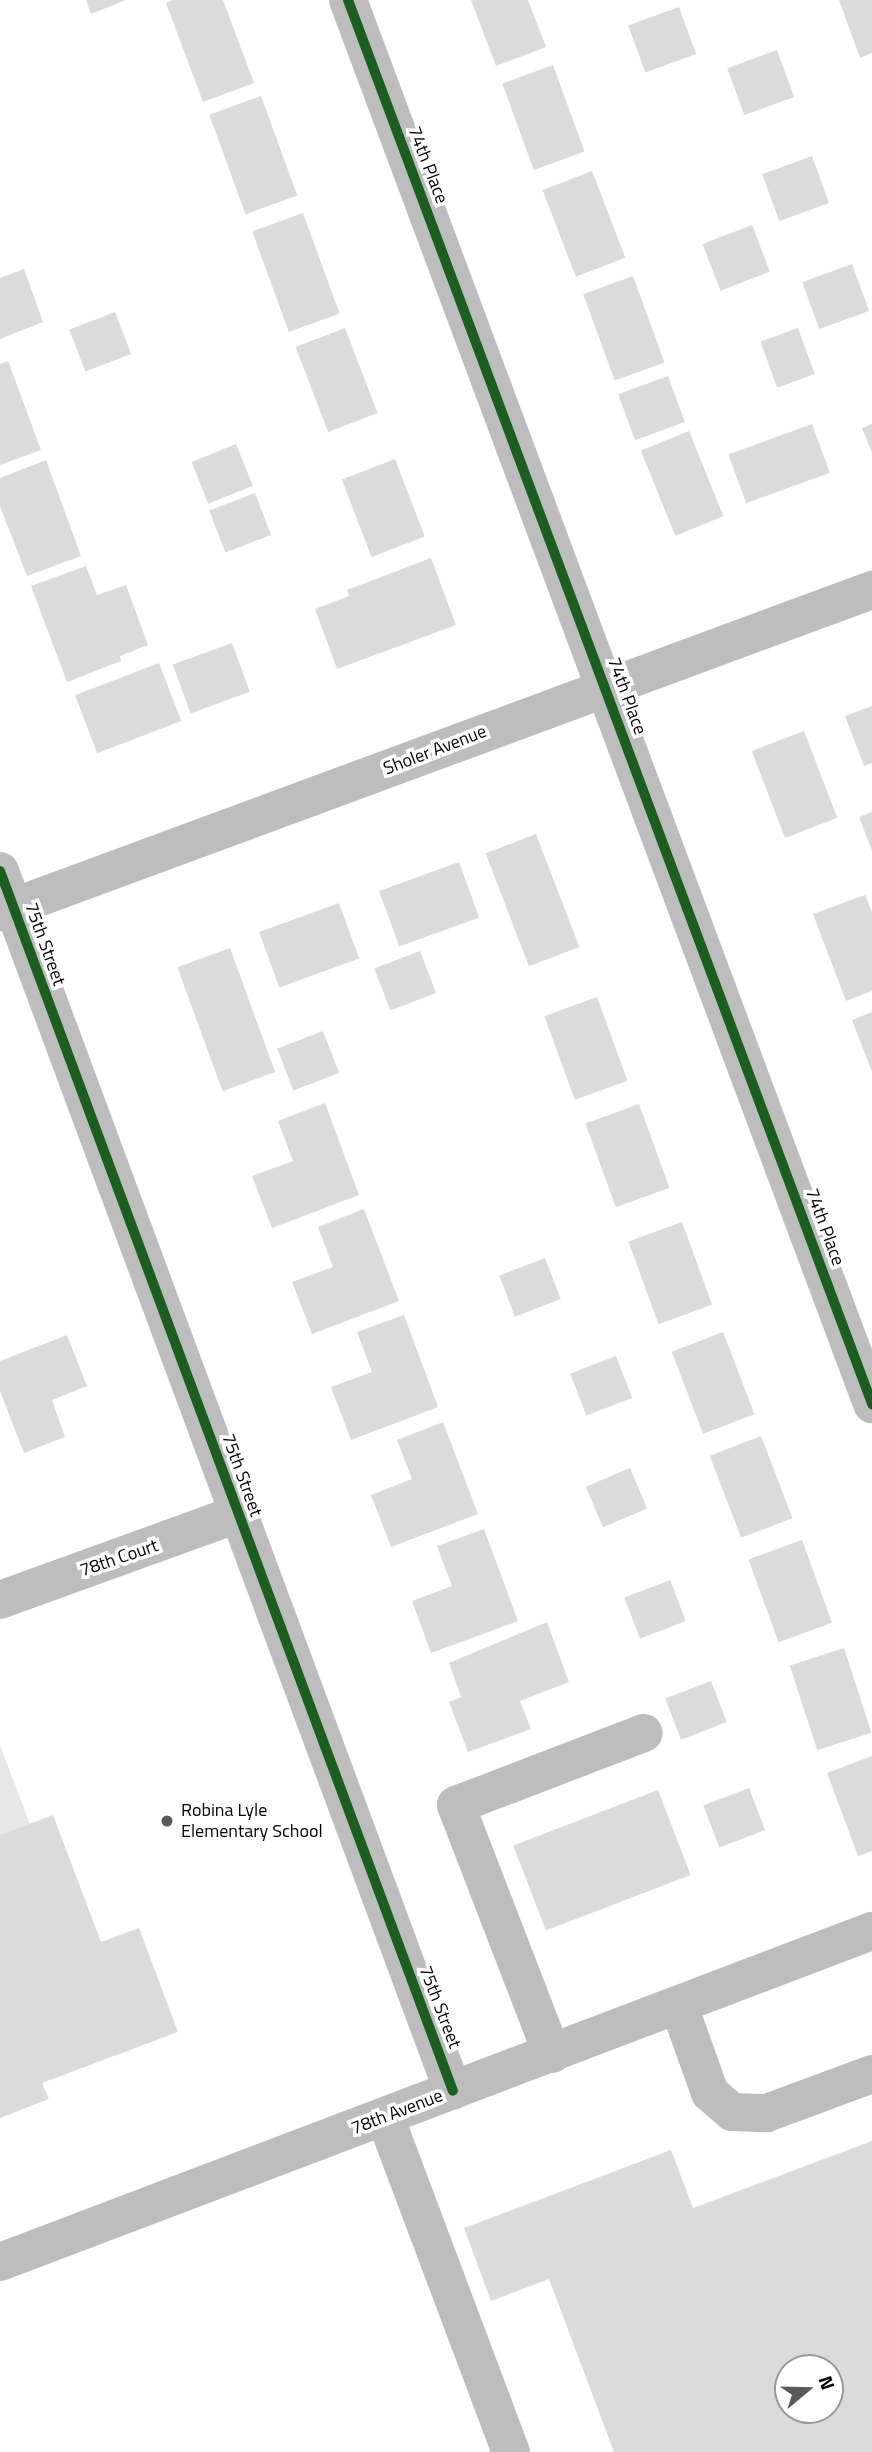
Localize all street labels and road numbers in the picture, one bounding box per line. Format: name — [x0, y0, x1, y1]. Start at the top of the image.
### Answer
street label: 74th Place — [403, 123, 453, 207]
street label: 74th Place — [603, 654, 651, 738]
street label: Sholer Avenue — [380, 720, 490, 780]
street label: 75th Street — [20, 900, 70, 988]
street label: 74th Place — [801, 1185, 849, 1269]
street label: 75th Street — [217, 1431, 267, 1519]
street label: 78th Court — [77, 1535, 161, 1581]
street label: 75th Street — [414, 1963, 466, 2051]
street label: 78th Avenue — [348, 2085, 446, 2139]

